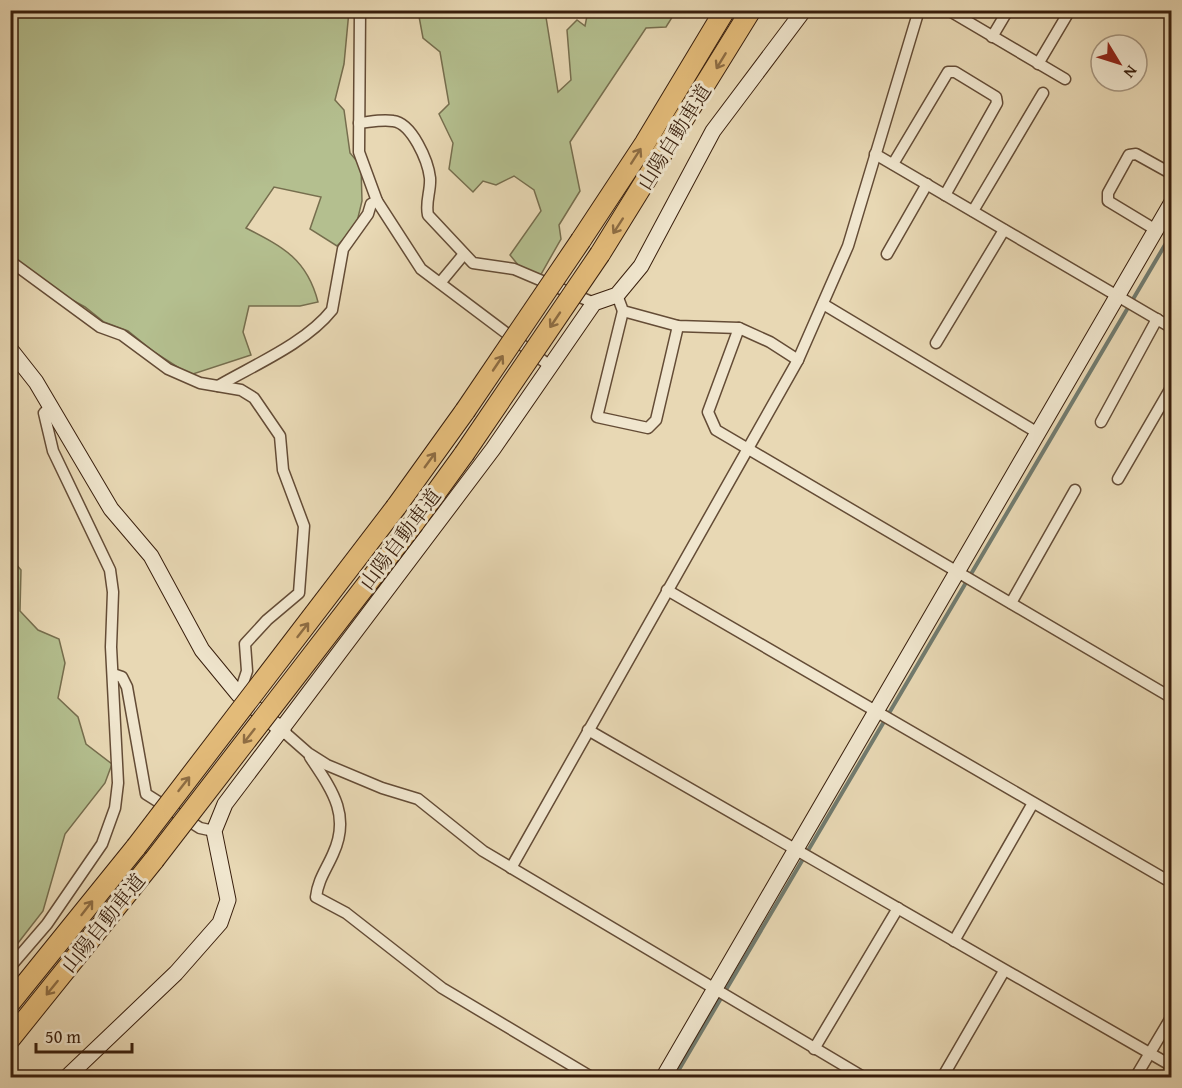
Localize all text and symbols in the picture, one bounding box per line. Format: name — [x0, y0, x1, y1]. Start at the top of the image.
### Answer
north arrow — [1089, 33, 1149, 93]
one-way arrow — [715, 52, 727, 69]
text: N — [1118, 61, 1144, 84]
street label: 山陽自動車道 — [629, 78, 718, 195]
one-way arrow — [630, 149, 642, 165]
one-way arrow — [612, 217, 624, 234]
one-way arrow — [549, 311, 561, 327]
one-way arrow — [492, 355, 504, 372]
one-way arrow — [424, 452, 436, 468]
street label: 山陽自動車道 — [352, 482, 447, 595]
one-way arrow — [297, 622, 310, 638]
one-way arrow — [243, 728, 256, 744]
one-way arrow — [178, 776, 191, 792]
street label: 山陽自動車道 — [54, 867, 152, 978]
one-way arrow — [81, 901, 94, 917]
one-way arrow — [45, 980, 59, 995]
scale bar — [36, 1016, 132, 1054]
text: 50 m — [45, 1023, 81, 1050]

